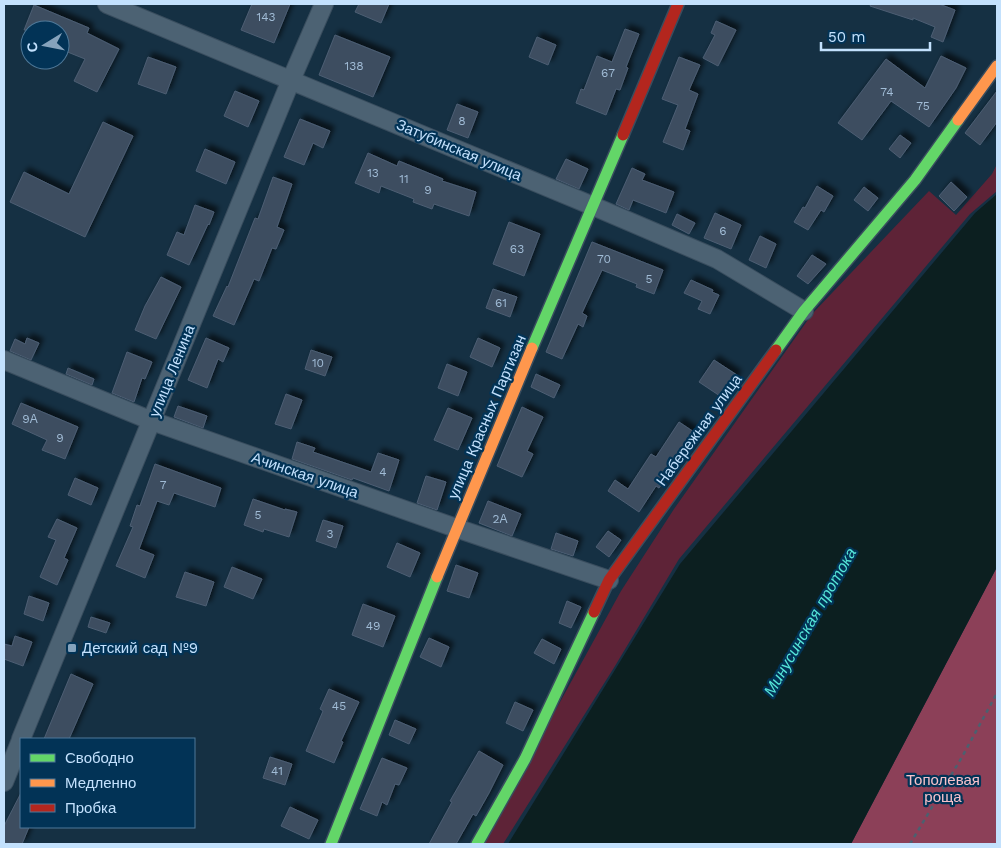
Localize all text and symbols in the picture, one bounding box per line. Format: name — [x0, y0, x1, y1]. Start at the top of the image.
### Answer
house number: 143 — [256, 10, 276, 24]
north arrow — [20, 20, 70, 70]
scale bar — [821, 20, 930, 52]
text: 50 m — [828, 28, 865, 46]
text: С — [23, 41, 41, 54]
house number: 138 — [344, 59, 364, 73]
house number: 67 — [601, 66, 615, 80]
house number: 74 — [880, 85, 894, 99]
house number: 75 — [916, 99, 930, 113]
house number: 8 — [458, 114, 466, 128]
street label: Затубинская улица — [394, 115, 525, 185]
house number: 13 — [367, 166, 379, 180]
house number: 11 — [399, 172, 409, 186]
house number: 9 — [424, 183, 432, 197]
house number: 6 — [719, 224, 727, 238]
house number: 63 — [510, 242, 524, 256]
house number: 70 — [597, 252, 611, 266]
house number: 5 — [646, 272, 653, 286]
house number: 61 — [495, 296, 507, 310]
street label: улица Ленина — [145, 322, 199, 420]
street label: улица Красных Партизан — [444, 332, 530, 502]
house number: 10 — [312, 356, 324, 370]
street label: Набережная улица — [652, 370, 746, 489]
house number: 9А — [22, 412, 38, 426]
house number: 9 — [56, 431, 64, 445]
street label: Ачинская улица — [249, 448, 361, 502]
house number: 4 — [379, 465, 387, 479]
house number: 7 — [160, 478, 167, 492]
house number: 5 — [255, 508, 262, 522]
house number: 2А — [493, 512, 508, 526]
house number: 3 — [327, 527, 334, 541]
water label: Минусинская протока — [760, 544, 860, 700]
house number: 49 — [366, 619, 380, 633]
place label: Детский сад №9 — [82, 639, 198, 657]
marker: Детский сад №9 — [66, 642, 78, 654]
house number: 45 — [332, 699, 346, 713]
legend — [20, 738, 195, 828]
text: Свободно — [65, 749, 134, 767]
house number: 41 — [271, 764, 283, 778]
park label: Тополевая роща — [906, 771, 980, 806]
text: Медленно — [65, 774, 136, 792]
text: Пробка — [65, 799, 117, 817]

